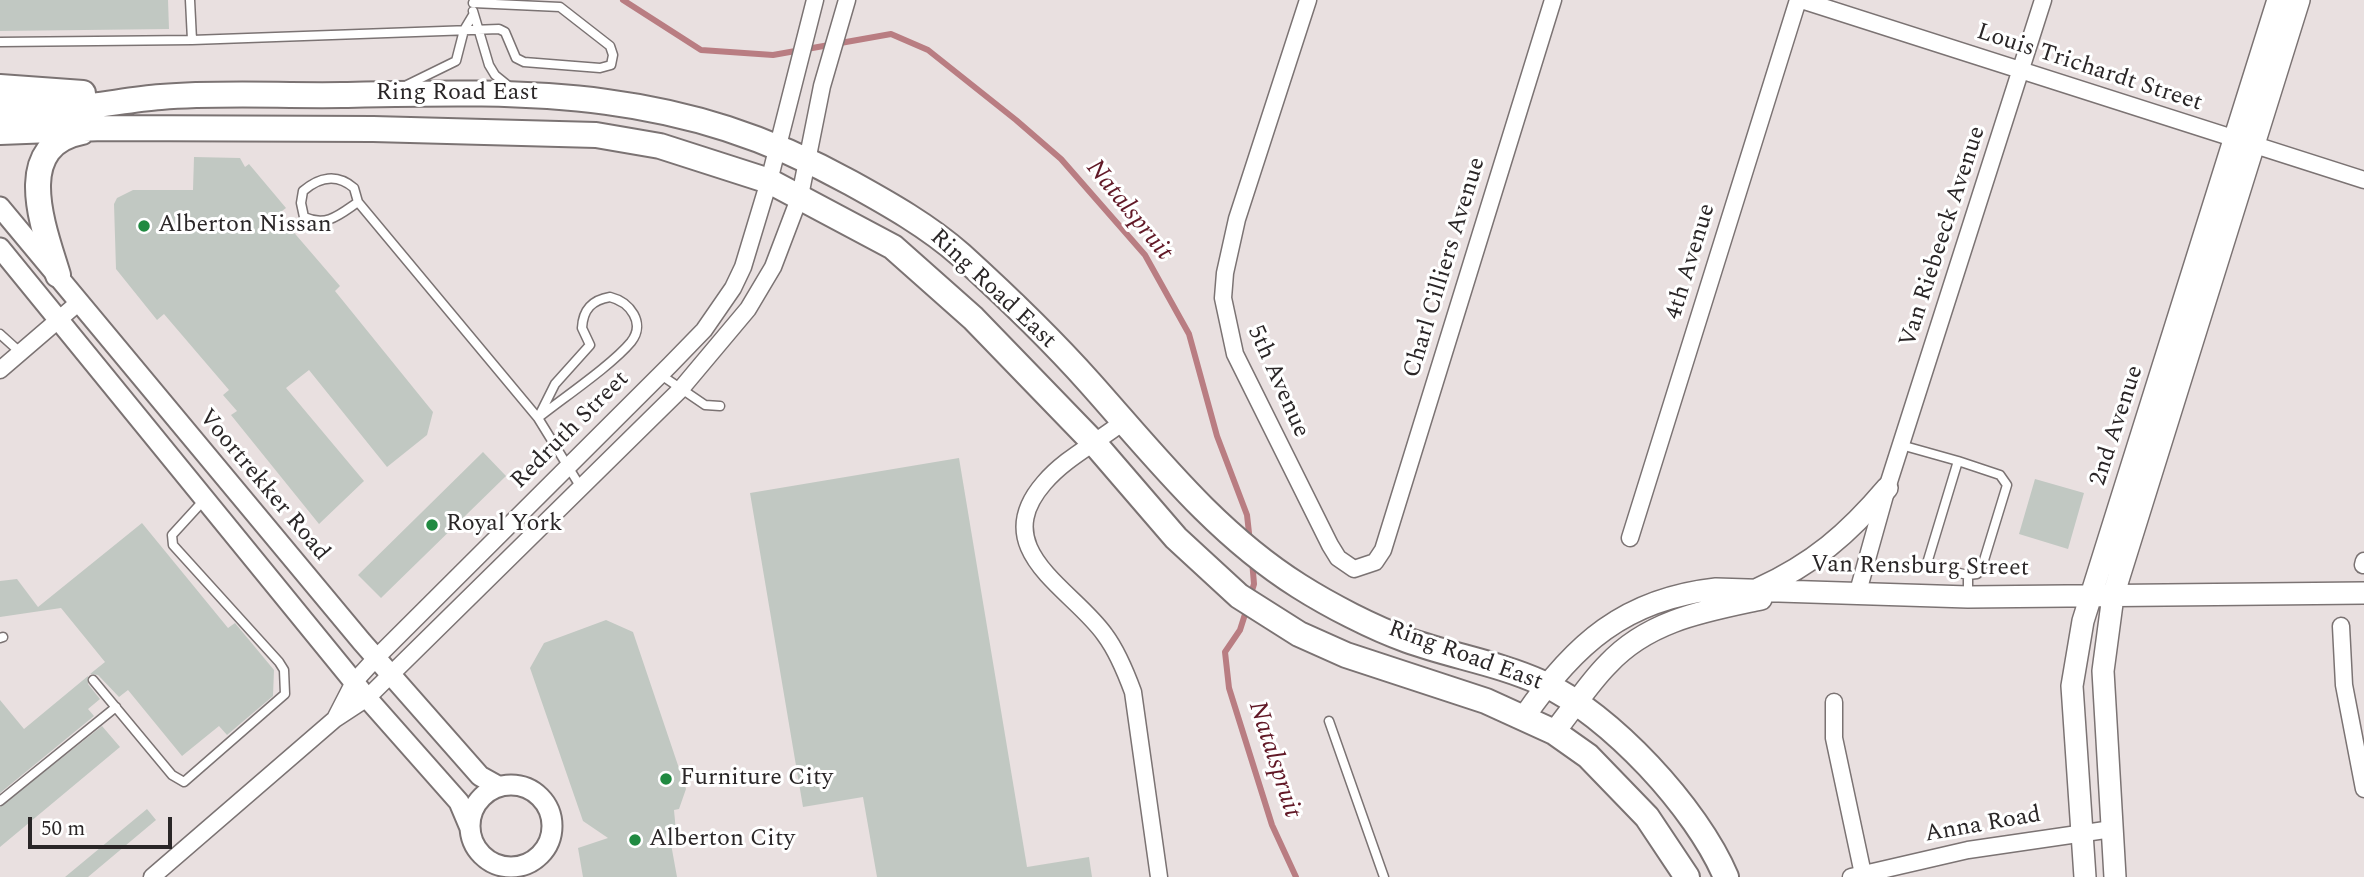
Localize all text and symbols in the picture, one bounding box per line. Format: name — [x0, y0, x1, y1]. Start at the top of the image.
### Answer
street label: Louis Trichardt Street — [1973, 19, 2205, 119]
street label: Ring Road East — [376, 80, 538, 108]
street label: Van Riebeeck Avenue — [1895, 123, 1993, 351]
water label: Natalspruit — [1078, 154, 1178, 268]
street label: Charl Cilliers Avenue — [1399, 154, 1493, 382]
street label: 4th Avenue — [1661, 201, 1723, 323]
place label: Alberton Nissan — [158, 212, 332, 240]
marker: Alberton Nissan — [136, 218, 152, 234]
street label: Ring Road East — [923, 224, 1061, 356]
street label: 5th Avenue — [1240, 321, 1314, 443]
street label: 2nd Avenue — [2085, 362, 2151, 490]
street label: Redruth Street — [506, 366, 636, 496]
street label: Voortrekker Road — [191, 404, 335, 568]
place label: Royal York — [446, 511, 562, 539]
marker: Royal York — [424, 517, 440, 533]
street label: Van Rensburg Street — [1811, 552, 2029, 584]
street label: Ring Road East — [1384, 616, 1546, 698]
water label: Natalspruit — [1239, 698, 1307, 822]
place label: Furniture City — [680, 765, 833, 793]
marker: Furniture City — [658, 771, 674, 787]
street label: Anna Road — [1923, 802, 2043, 850]
scale bar — [32, 804, 175, 848]
text: 50 m — [41, 813, 85, 845]
place label: Alberton City — [649, 826, 795, 854]
marker: Alberton City — [627, 832, 643, 848]

